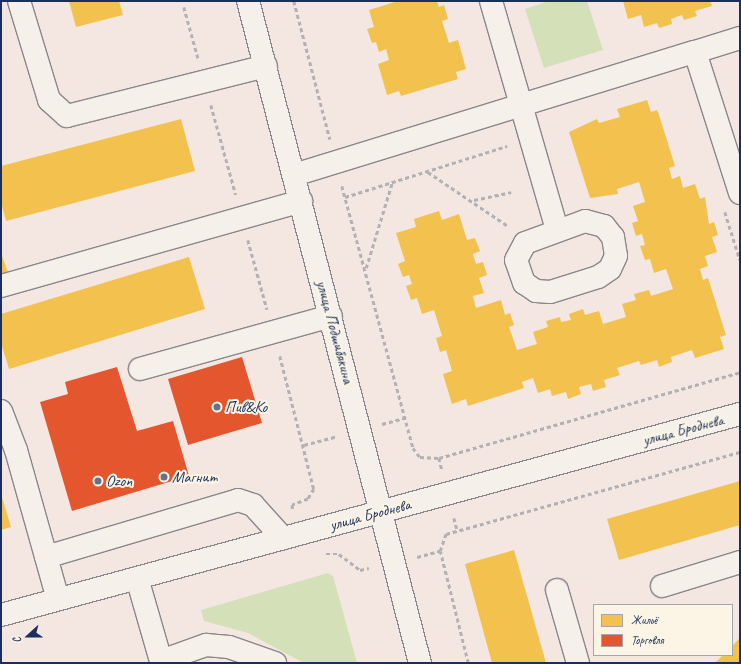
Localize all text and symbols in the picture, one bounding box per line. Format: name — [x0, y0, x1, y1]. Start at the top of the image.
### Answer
street label: улица Подшибякина — [312, 278, 358, 386]
place label: Пив&Ко — [225, 397, 267, 417]
marker: Пив&Ко — [212, 402, 222, 412]
street label: улица Броднева — [641, 410, 725, 450]
place label: Магнит — [172, 467, 217, 487]
place label: Ozon — [106, 471, 132, 491]
marker: Магнит — [159, 472, 169, 482]
marker: Ozon — [93, 476, 103, 486]
street label: улица Броднева — [328, 495, 412, 535]
legend — [593, 604, 733, 656]
text: Жильё — [631, 612, 657, 628]
north arrow — [8, 616, 48, 656]
text: Торговля — [631, 632, 664, 648]
text: С — [9, 635, 24, 645]

